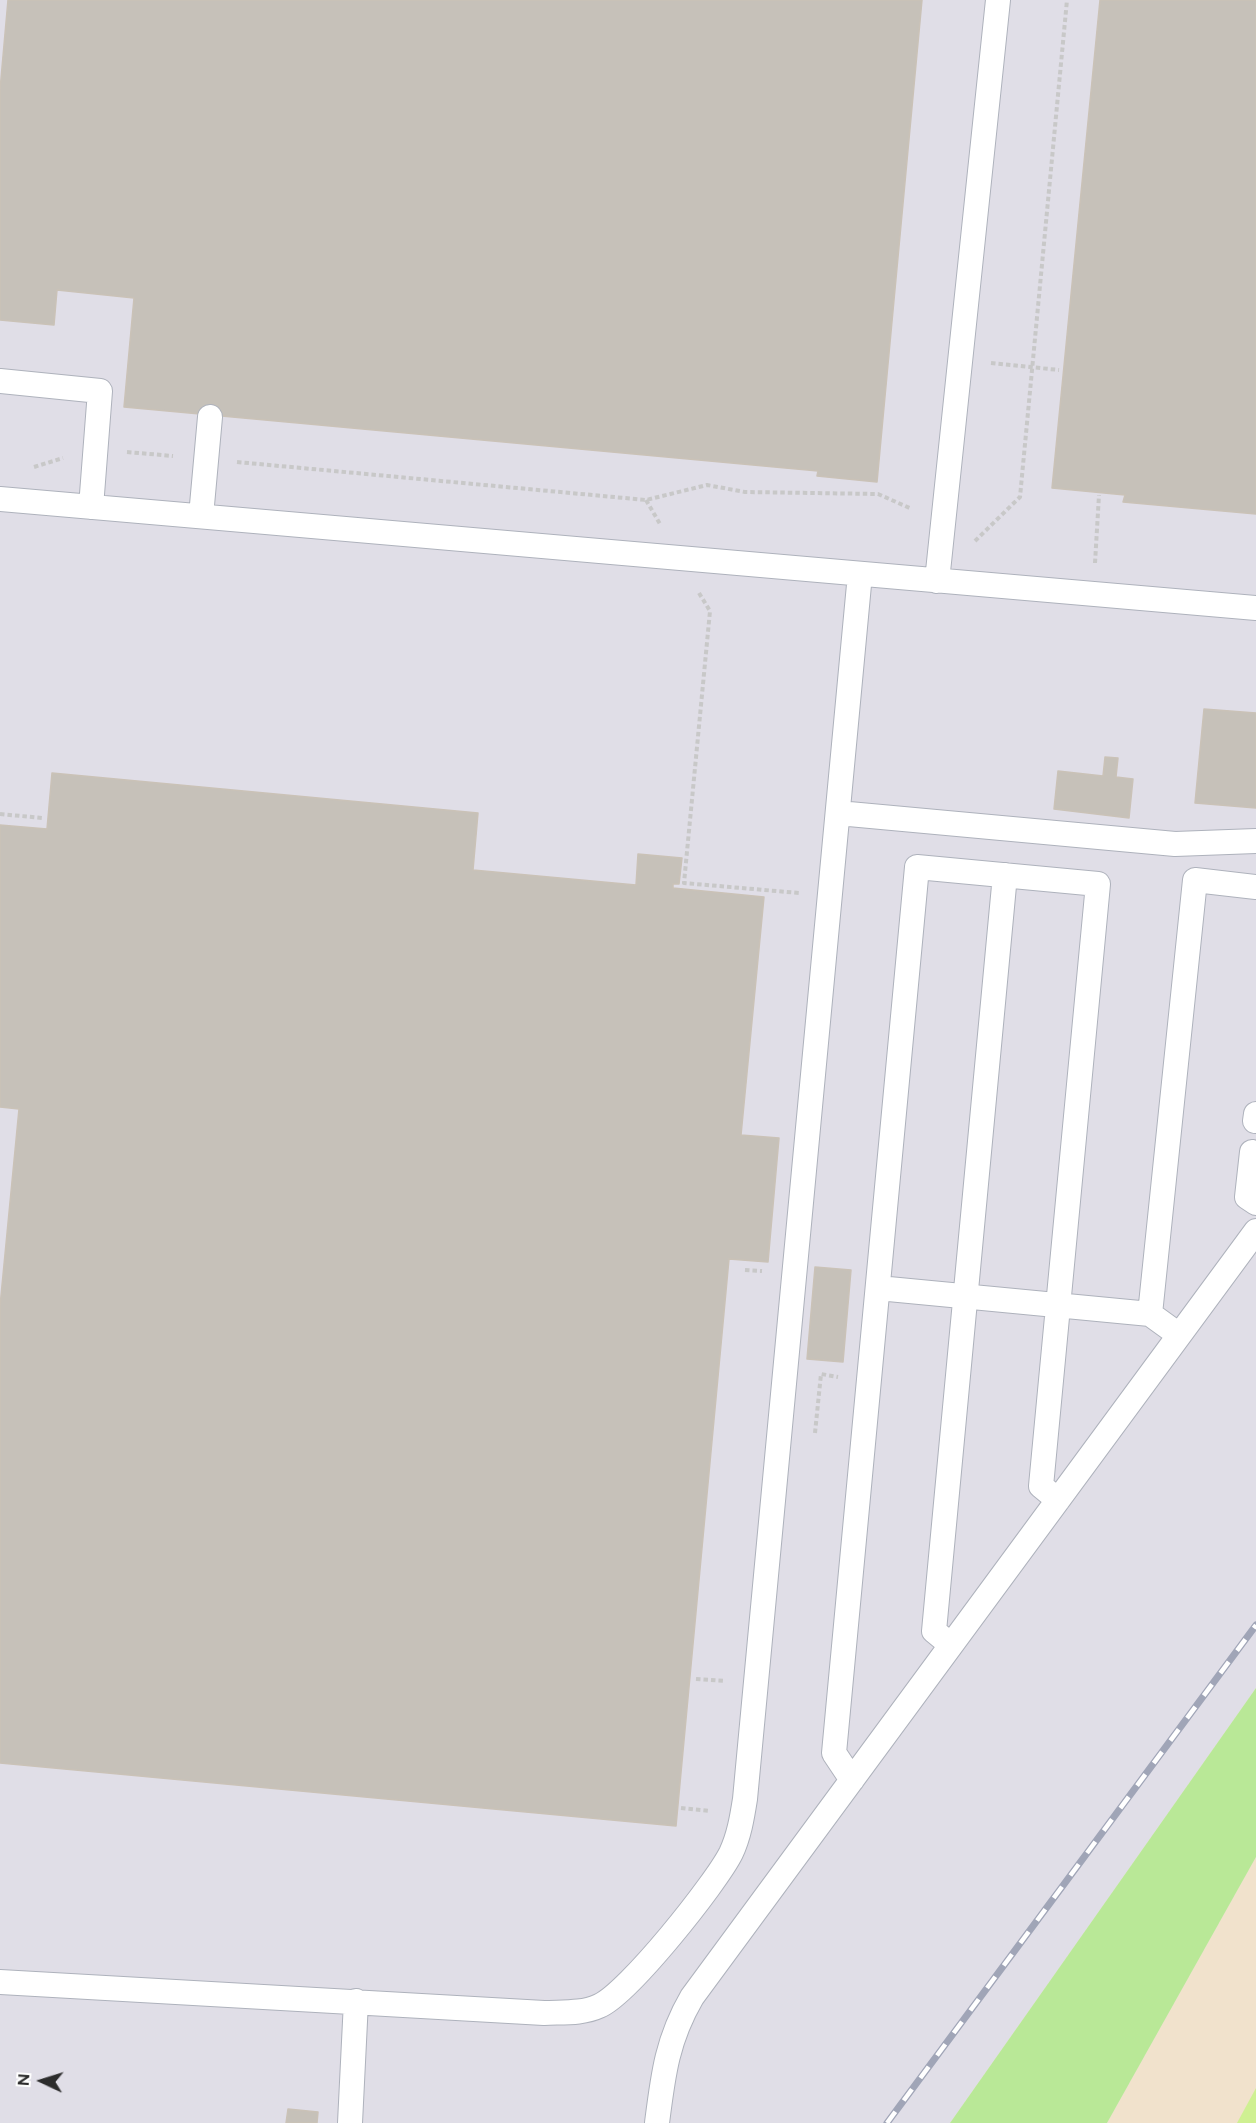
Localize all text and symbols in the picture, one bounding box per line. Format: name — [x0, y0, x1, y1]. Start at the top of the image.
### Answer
north arrow — [12, 2051, 72, 2111]
text: N — [14, 2073, 33, 2087]

